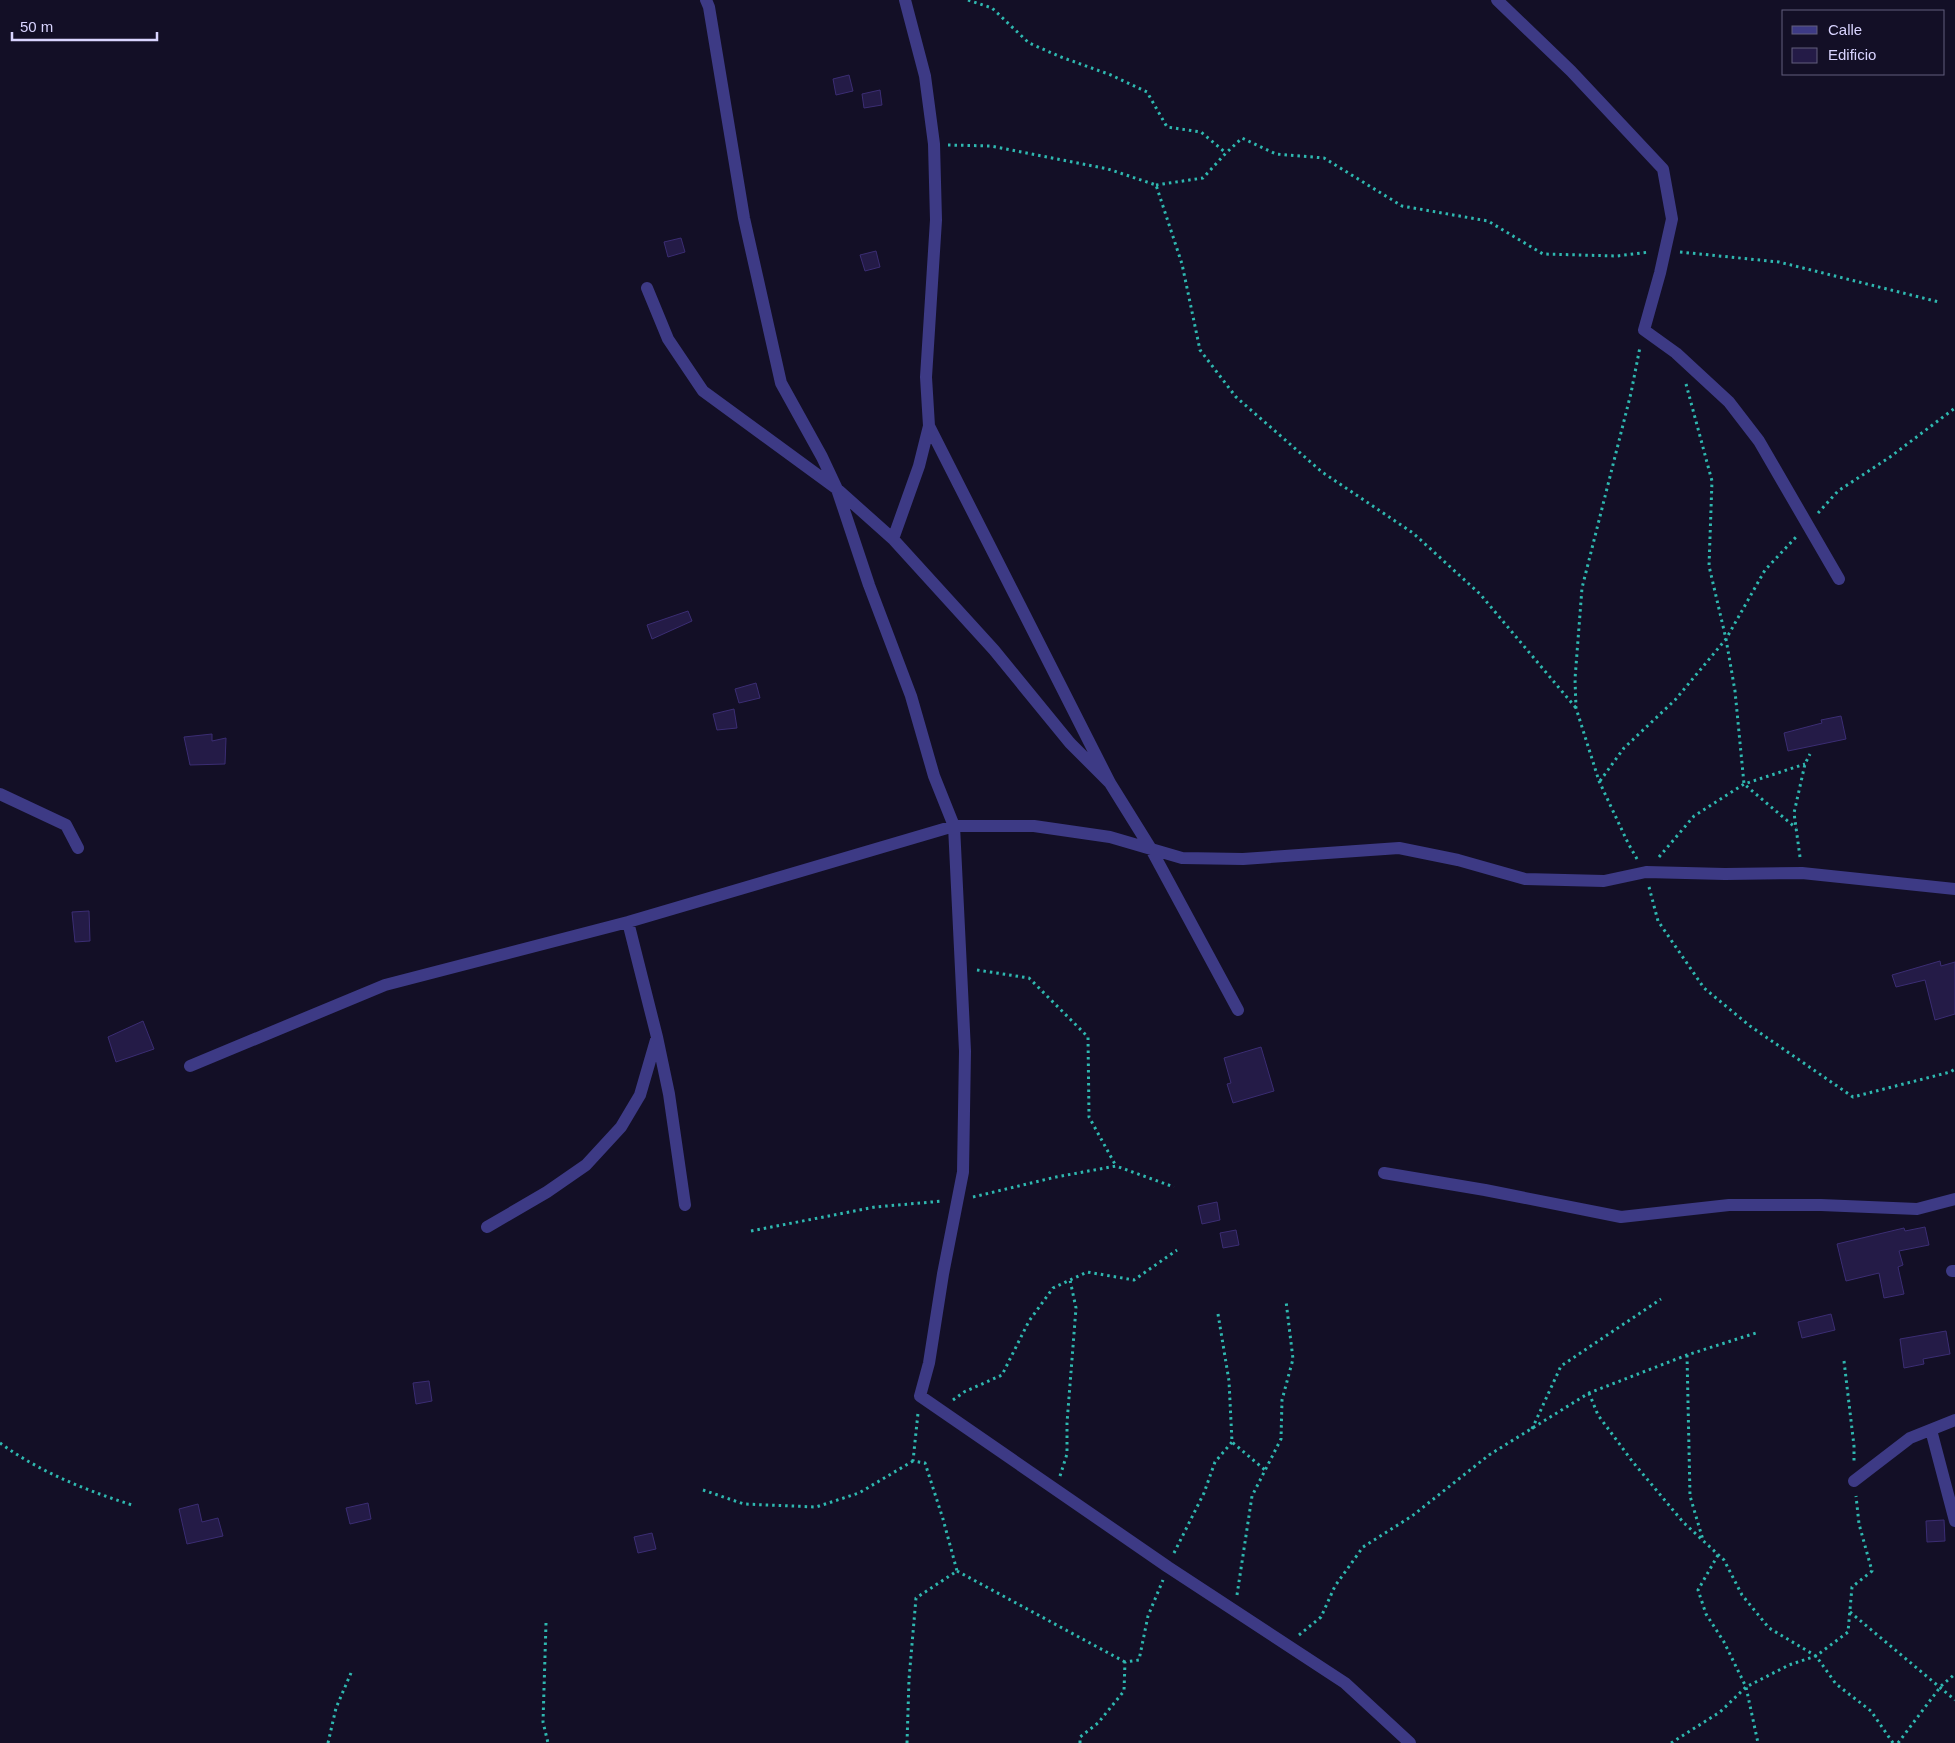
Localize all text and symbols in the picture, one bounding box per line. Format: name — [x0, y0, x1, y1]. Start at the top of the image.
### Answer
scale bar — [12, 10, 158, 42]
legend — [1782, 10, 1945, 75]
text: 50 m — [20, 18, 53, 35]
text: Calle — [1828, 21, 1862, 38]
text: Edificio — [1828, 46, 1876, 63]

